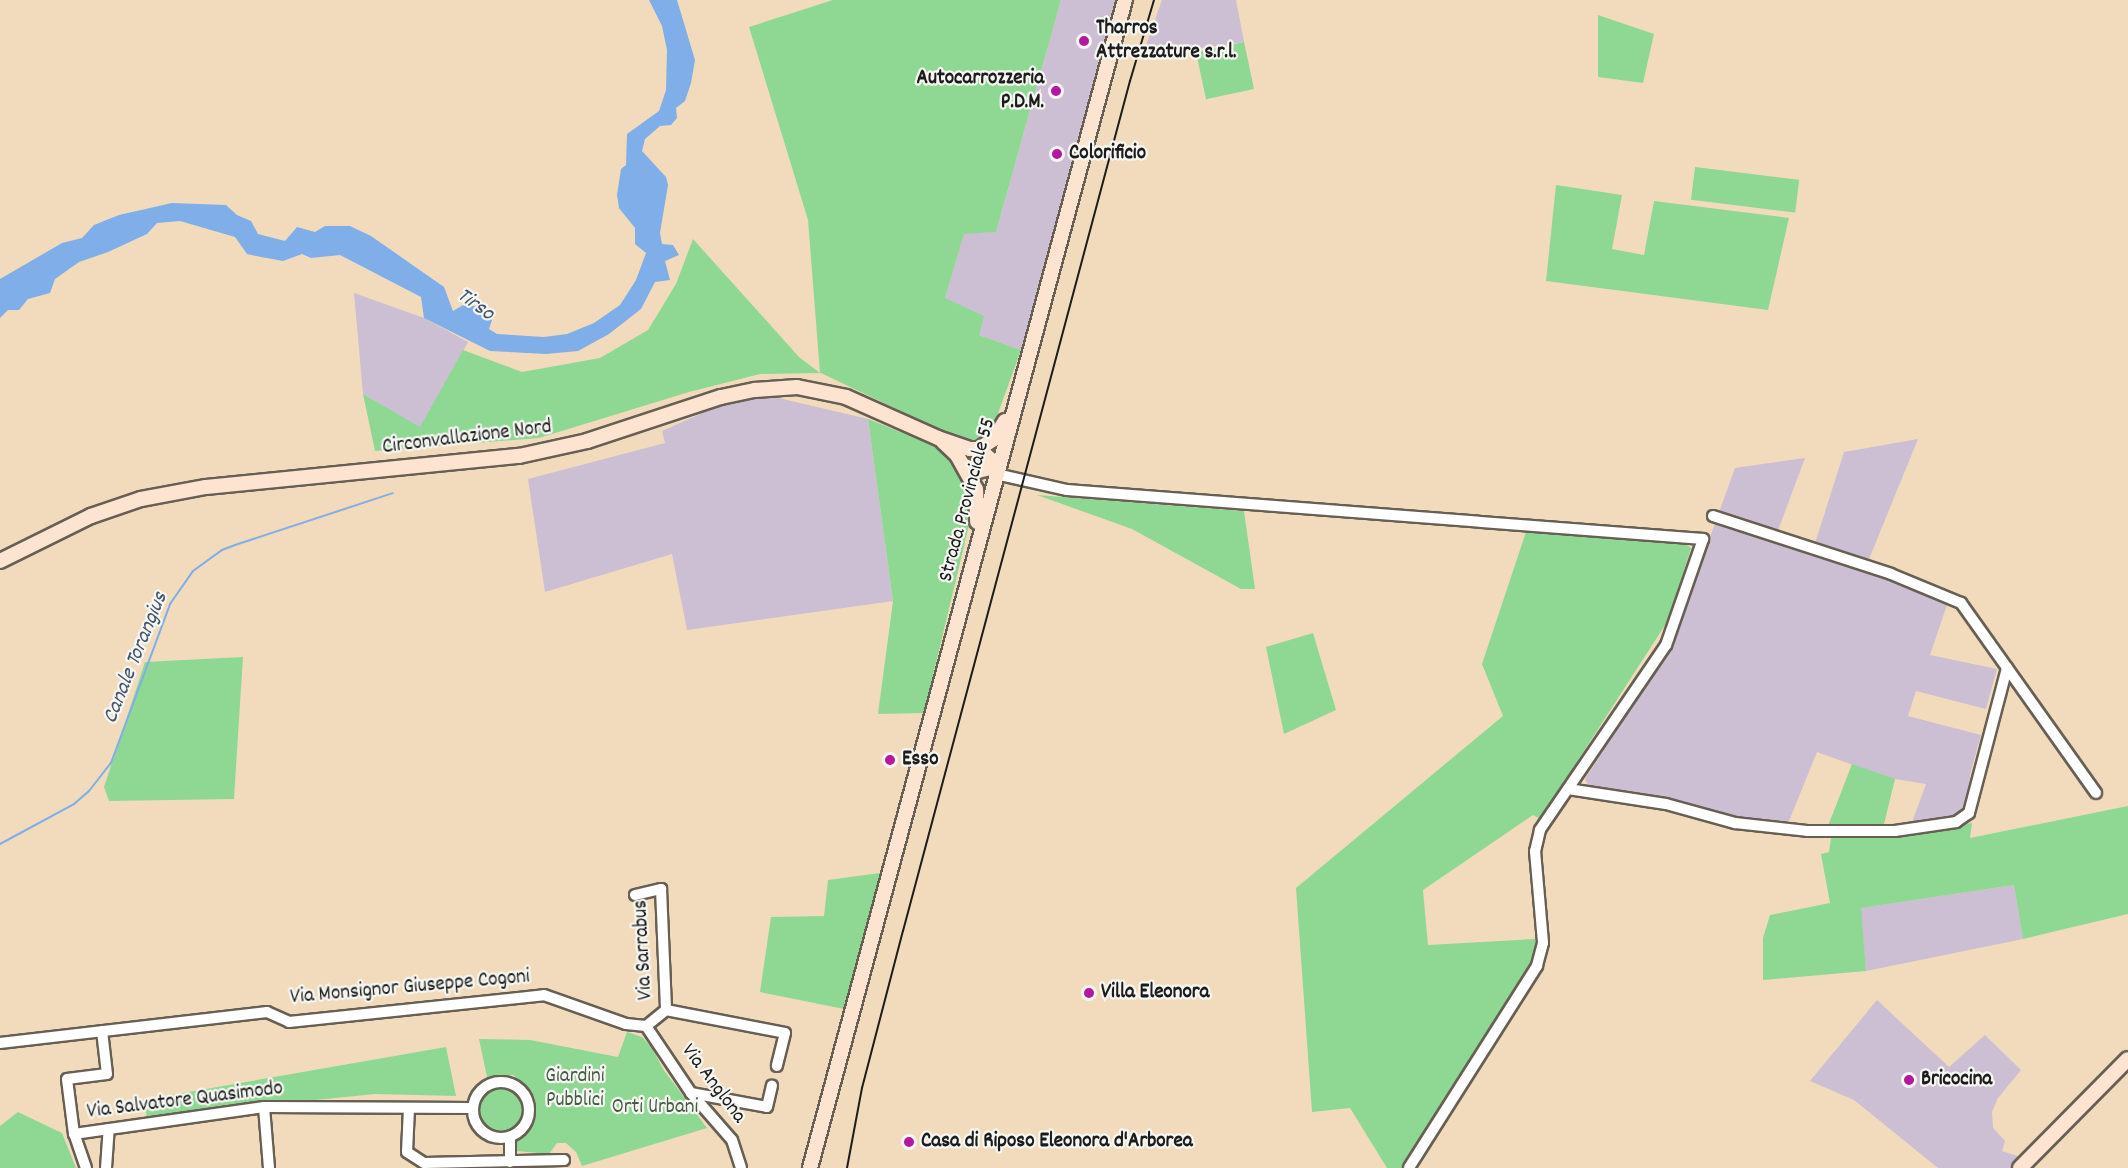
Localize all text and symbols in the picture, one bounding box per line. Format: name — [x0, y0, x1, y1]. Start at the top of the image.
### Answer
place label: Tharros Attrezzature s.r.l. — [1096, 16, 1237, 66]
marker: Tharros Attrezzature s.r.l. — [1077, 34, 1091, 48]
place label: Autocarrozzeria P.D.M. — [916, 66, 1044, 116]
marker: Autocarrozzeria P.D.M. — [1049, 84, 1063, 98]
place label: Colorificio — [1069, 141, 1146, 167]
marker: Colorificio — [1050, 147, 1064, 161]
water label: Tirso — [451, 283, 499, 327]
street label: Circonvallazione Nord — [381, 415, 553, 461]
street label: Strada Provinciale 55 — [934, 415, 1002, 585]
water label: Canale Torangius — [98, 588, 174, 728]
place label: Esso — [902, 747, 939, 773]
marker: Esso — [883, 753, 897, 767]
street label: Via Sarrabus — [629, 899, 659, 1001]
street label: Via Monsignor Giuseppe Cogoni — [289, 965, 531, 1011]
place label: Villa Eleonora — [1101, 980, 1209, 1006]
marker: Villa Eleonora — [1082, 986, 1096, 1000]
street label: Via Anglona — [675, 1039, 751, 1129]
park label: Giardini Pubblici — [545, 1064, 605, 1114]
place label: Bricocina — [1921, 1067, 1992, 1093]
marker: Bricocina — [1902, 1073, 1916, 1087]
street label: Via Salvatore Quasimodo — [86, 1076, 284, 1126]
park label: Orti Urbani — [612, 1095, 698, 1121]
place label: Casa di Riposo Eleonora d'Arborea — [921, 1129, 1192, 1155]
marker: Casa di Riposo Eleonora d'Arborea — [902, 1135, 916, 1149]

